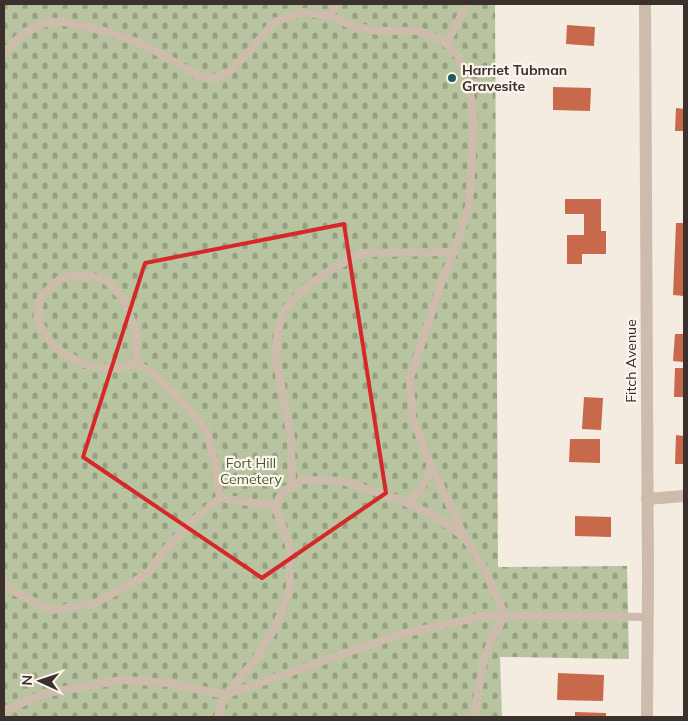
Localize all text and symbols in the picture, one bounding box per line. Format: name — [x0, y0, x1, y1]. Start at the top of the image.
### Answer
place label: Harriet Tubman Gravesite — [462, 61, 567, 95]
marker: Harriet Tubman Gravesite — [446, 72, 458, 84]
street label: Fitch Avenue — [622, 319, 640, 403]
park label: Fort Hill Cemetery — [220, 454, 283, 488]
north arrow — [15, 656, 65, 706]
text: N — [18, 675, 36, 686]

